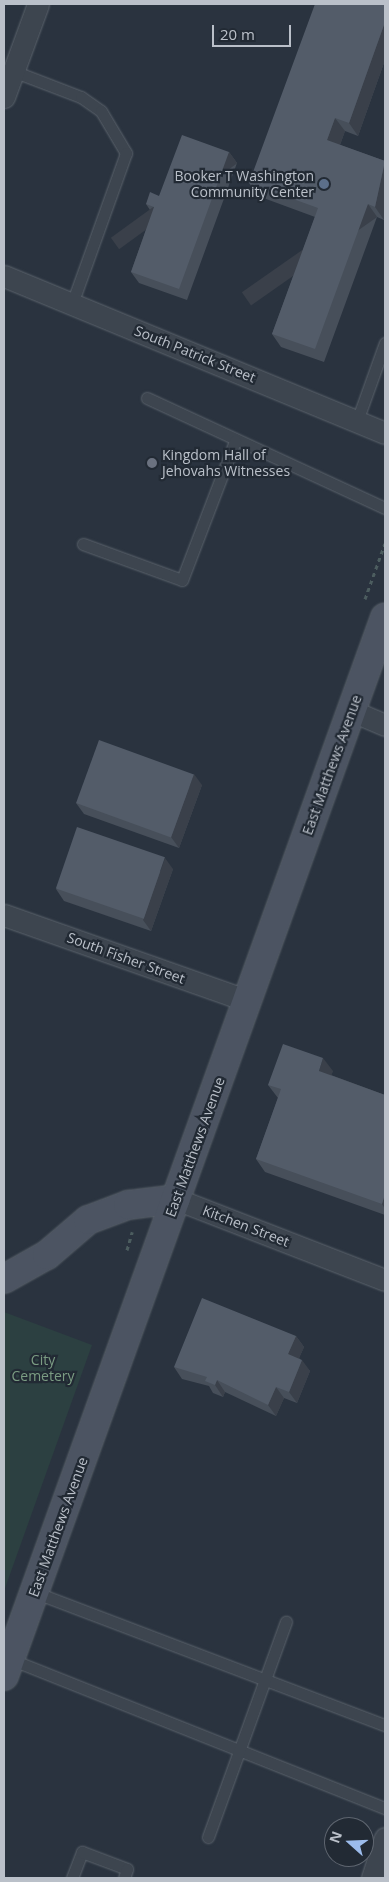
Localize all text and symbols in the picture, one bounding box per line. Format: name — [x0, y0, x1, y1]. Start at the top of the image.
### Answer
scale bar — [214, 15, 293, 47]
text: 20 m — [220, 24, 255, 44]
place label: Booker T Washington Community Center — [175, 168, 314, 200]
marker: Booker T Washington Community Center — [318, 178, 330, 190]
street label: South Patrick Street — [132, 322, 258, 386]
place label: Kingdom Hall of Jehovahs Witnesses — [162, 447, 290, 480]
marker: Kingdom Hall of Jehovahs Witnesses — [146, 457, 158, 469]
street label: East Matthews Avenue — [299, 693, 365, 837]
street label: South Fisher Street — [65, 929, 187, 987]
street label: East Matthews Avenue — [162, 1075, 228, 1219]
street label: Kitchen Street — [200, 1202, 292, 1250]
park label: City Cemetery — [11, 1352, 75, 1384]
street label: East Matthews Avenue — [25, 1455, 91, 1599]
north arrow — [324, 1817, 374, 1867]
text: N — [324, 1828, 346, 1846]

